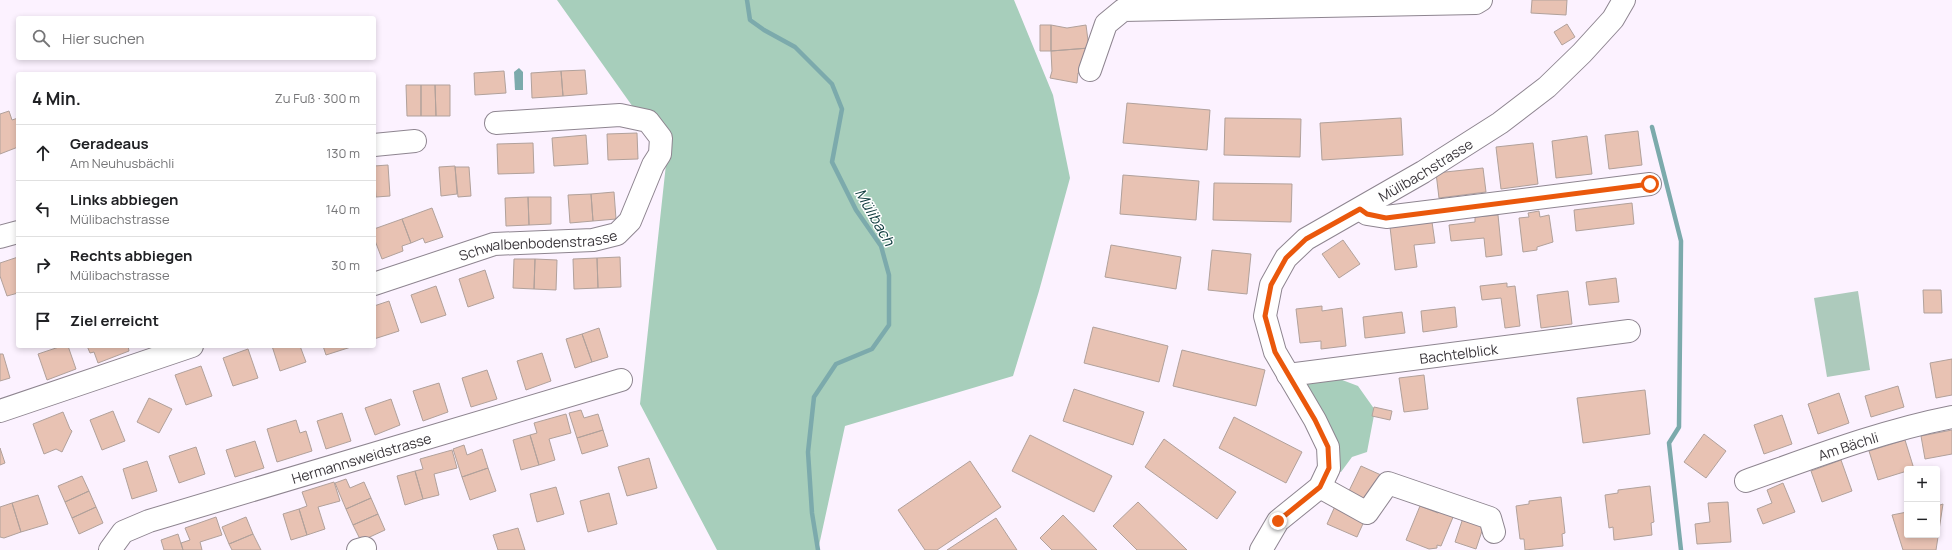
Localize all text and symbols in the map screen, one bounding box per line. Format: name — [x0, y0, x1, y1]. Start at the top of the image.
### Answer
search box — [16, 16, 376, 60]
icon: search — [30, 27, 52, 49]
text: Hier suchen — [62, 28, 144, 49]
text: 4 Min. — [32, 87, 81, 110]
text: Zu Fuß · 300 m — [275, 89, 360, 107]
text: Geradeaus — [70, 133, 149, 154]
street label: Mülibachstrasse — [1375, 133, 1476, 205]
icon: ahead — [32, 142, 54, 164]
text: 130 m — [326, 144, 360, 162]
text: Am Neuhusbächli — [70, 154, 174, 172]
route start — [1641, 175, 1659, 193]
water label: Mülibach — [850, 184, 900, 250]
text: Links abbiegen — [70, 189, 178, 210]
icon: left — [32, 198, 54, 220]
text: 140 m — [326, 200, 360, 218]
text: Mülibachstrasse — [70, 210, 169, 228]
street label: Schwalbenbodenstrasse — [456, 225, 619, 265]
text: Rechts abbiegen — [70, 245, 192, 266]
icon: right — [32, 254, 54, 276]
text: 30 m — [331, 256, 360, 274]
text: Mülibachstrasse — [70, 266, 169, 284]
icon: arrive — [32, 310, 54, 332]
text: Ziel erreicht — [70, 310, 159, 331]
street label: Bachtelblick — [1418, 338, 1500, 367]
street label: Am Bächli — [1815, 427, 1880, 464]
street label: Hermannsweidstrasse — [289, 428, 433, 487]
map controls — [1904, 466, 1940, 538]
button: + — [1904, 466, 1940, 502]
button: − — [1904, 502, 1940, 538]
route end — [1269, 512, 1287, 530]

